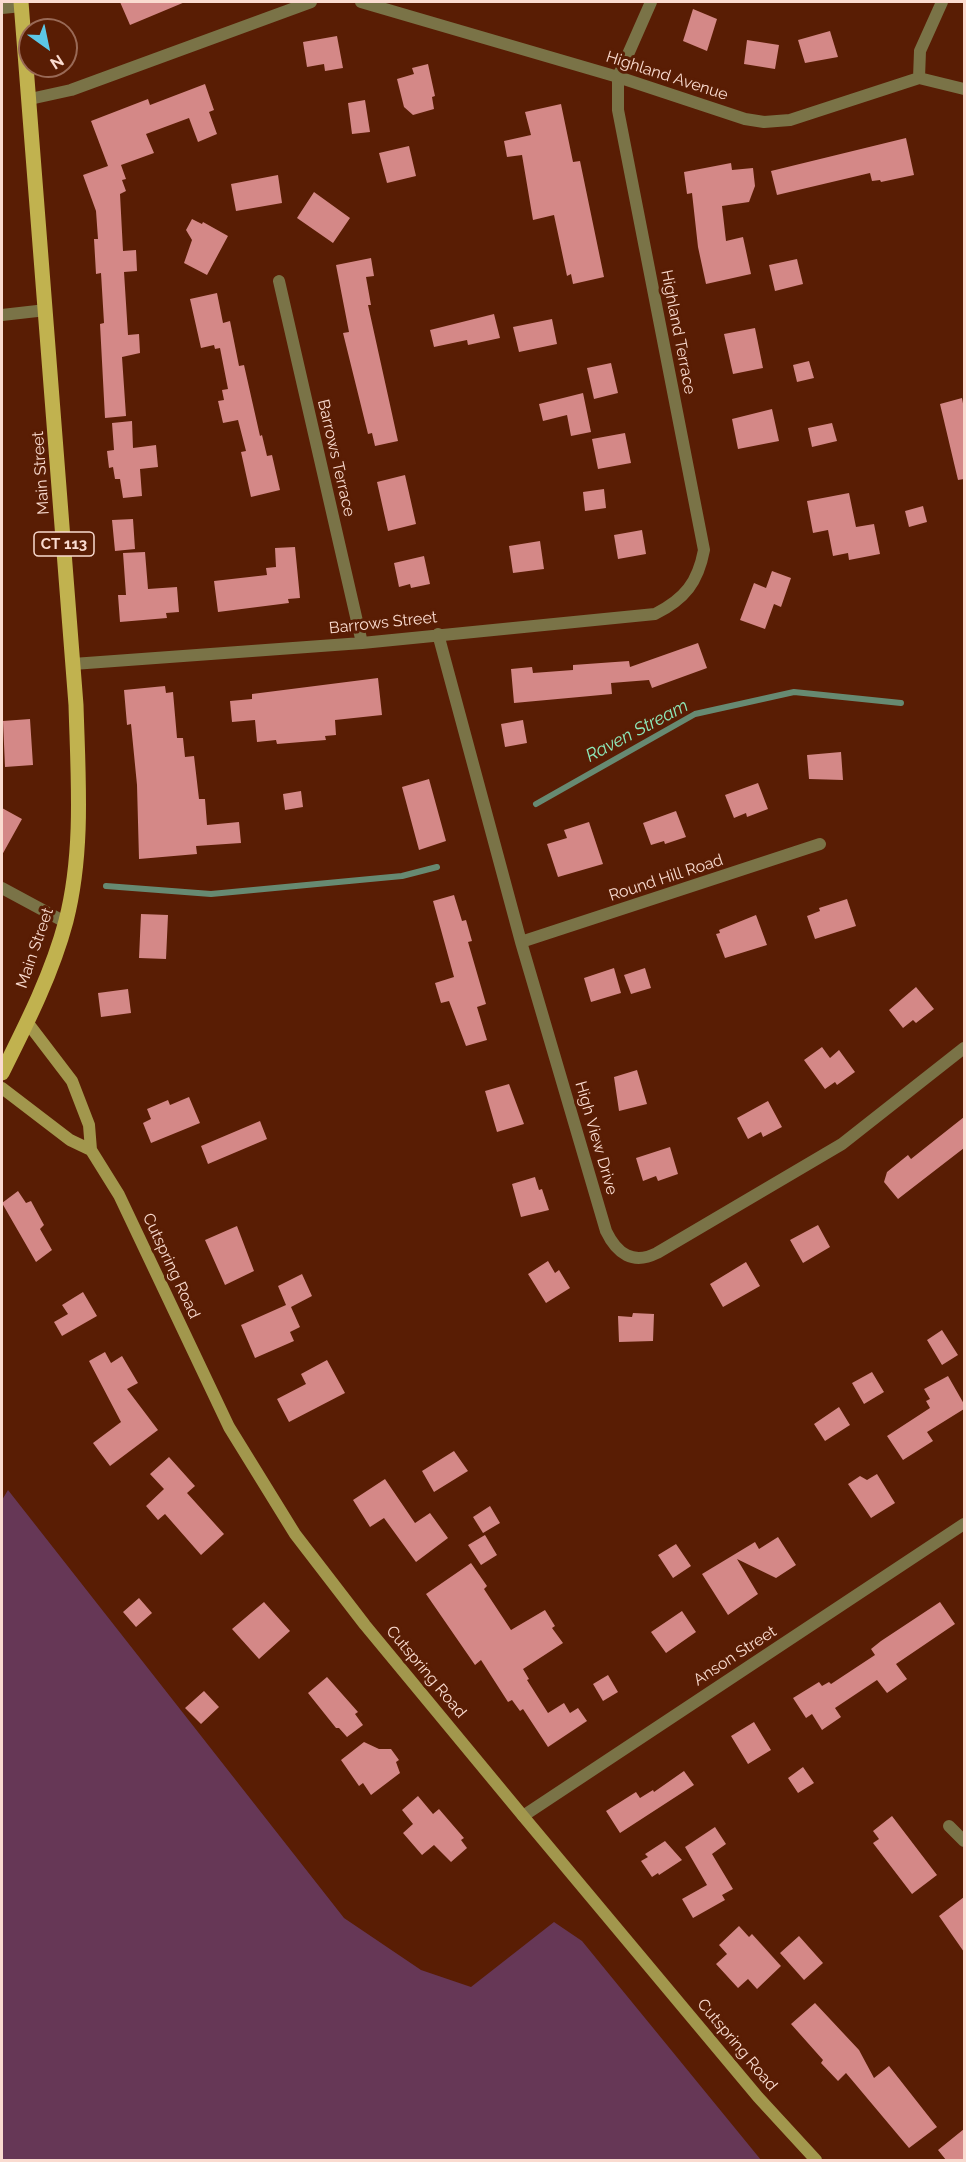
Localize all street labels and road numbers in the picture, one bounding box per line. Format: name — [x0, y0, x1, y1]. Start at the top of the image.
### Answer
street label: Highland Avenue — [604, 47, 730, 105]
street label: Highland Terrace — [657, 268, 699, 396]
street label: Barrows Terrace — [313, 398, 359, 518]
street label: Main Street — [28, 430, 54, 516]
road number: CT 113 — [34, 532, 94, 556]
street label: Barrows Street — [328, 608, 438, 638]
street label: Round Hill Road — [606, 850, 726, 906]
street label: Main Street — [12, 905, 58, 991]
street label: High View Drive — [571, 1079, 621, 1197]
street label: Cutspring Road — [138, 1210, 204, 1322]
street label: Cutspring Road — [382, 1622, 470, 1722]
street label: Anson Street — [690, 1622, 780, 1690]
street label: Cutspring Road — [693, 1995, 781, 2095]

